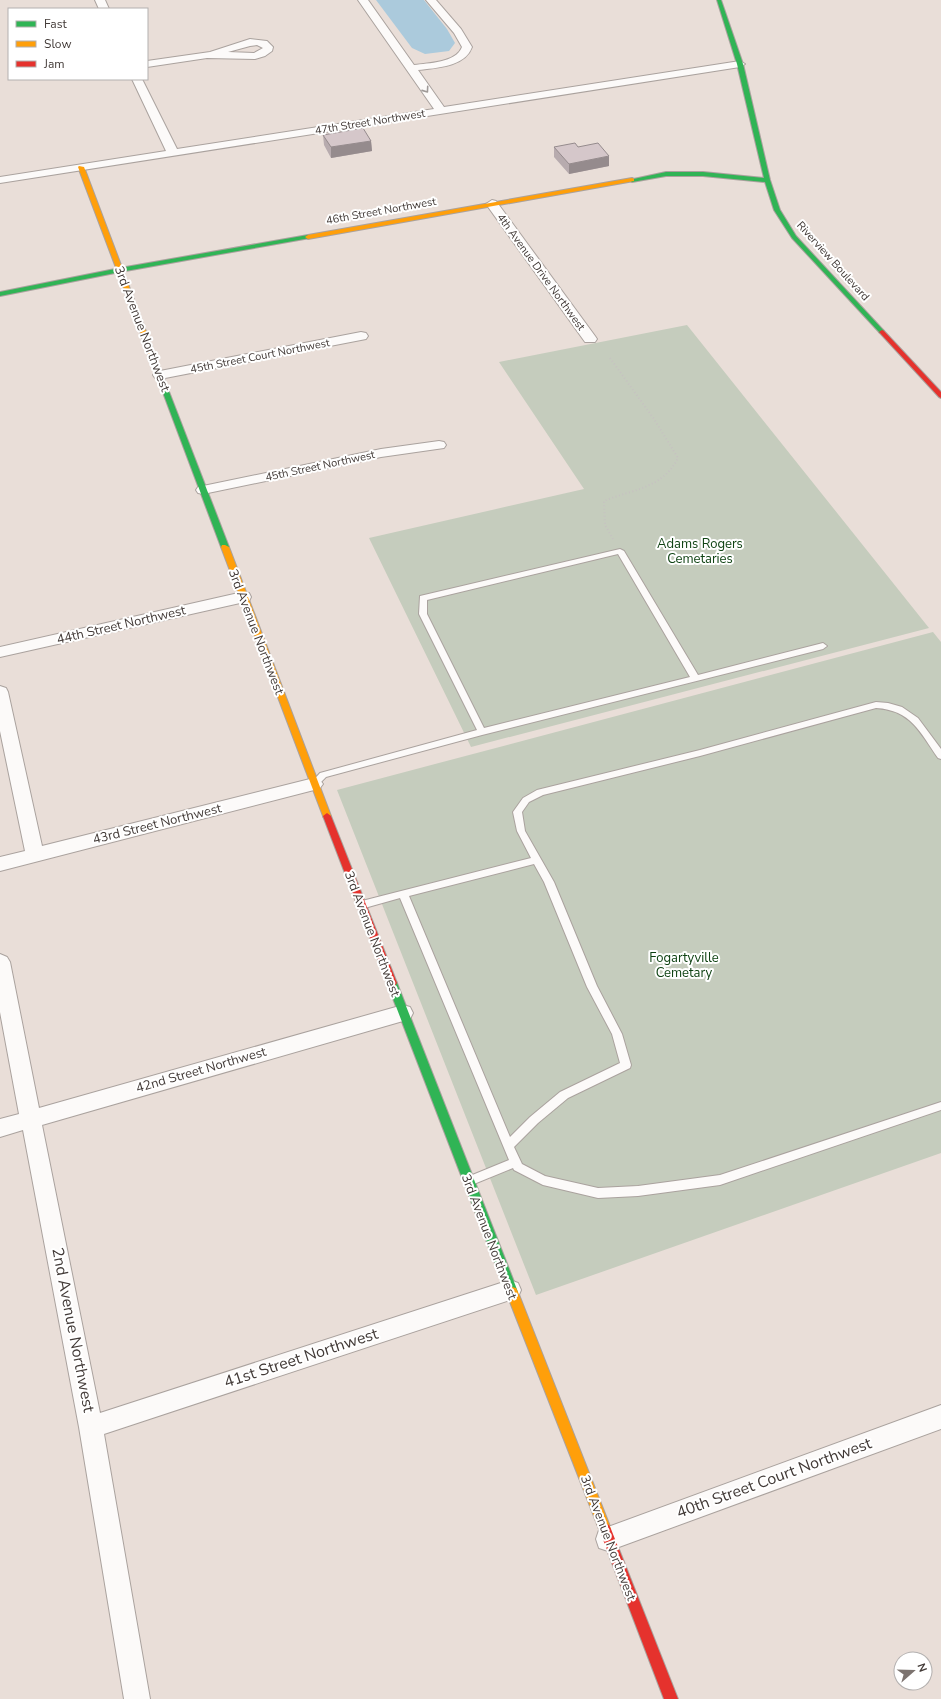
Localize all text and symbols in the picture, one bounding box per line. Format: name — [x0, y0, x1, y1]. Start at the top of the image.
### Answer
legend — [8, 8, 148, 80]
text: Fast — [44, 16, 67, 32]
text: Slow — [44, 36, 72, 52]
text: Jam — [43, 56, 65, 72]
one-way arrow — [421, 85, 428, 92]
street label: 47th Street Northwest — [314, 106, 426, 138]
street label: 46th Street Northwest — [325, 194, 437, 228]
street label: 4th Avenue Drive Northwest — [493, 210, 589, 334]
street label: Riverview Boulevard — [793, 218, 873, 304]
street label: 3rd Avenue Northwest — [110, 264, 174, 395]
street label: 45th Street Court Northwest — [189, 335, 331, 377]
street label: 45th Street Northwest — [264, 447, 376, 485]
park label: Adams Rogers Cemetaries — [657, 535, 743, 568]
street label: 3rd Avenue Northwest — [224, 567, 288, 698]
street label: 44th Street Northwest — [55, 601, 188, 649]
street label: 43rd Street Northwest — [91, 799, 224, 849]
street label: 3rd Avenue Northwest — [340, 869, 404, 1000]
park label: Fogartyville Cemetary — [649, 949, 719, 982]
street label: 42nd Street Northwest — [134, 1043, 269, 1097]
street label: 3rd Avenue Northwest — [457, 1172, 521, 1303]
street label: 2nd Avenue Northwest — [46, 1246, 100, 1415]
street label: 41st Street Northwest — [221, 1323, 381, 1393]
street label: 40th Street Court Northwest — [673, 1432, 875, 1524]
street label: 3rd Avenue Northwest — [576, 1473, 640, 1604]
north arrow — [893, 1651, 933, 1691]
text: N — [913, 1661, 930, 1674]

